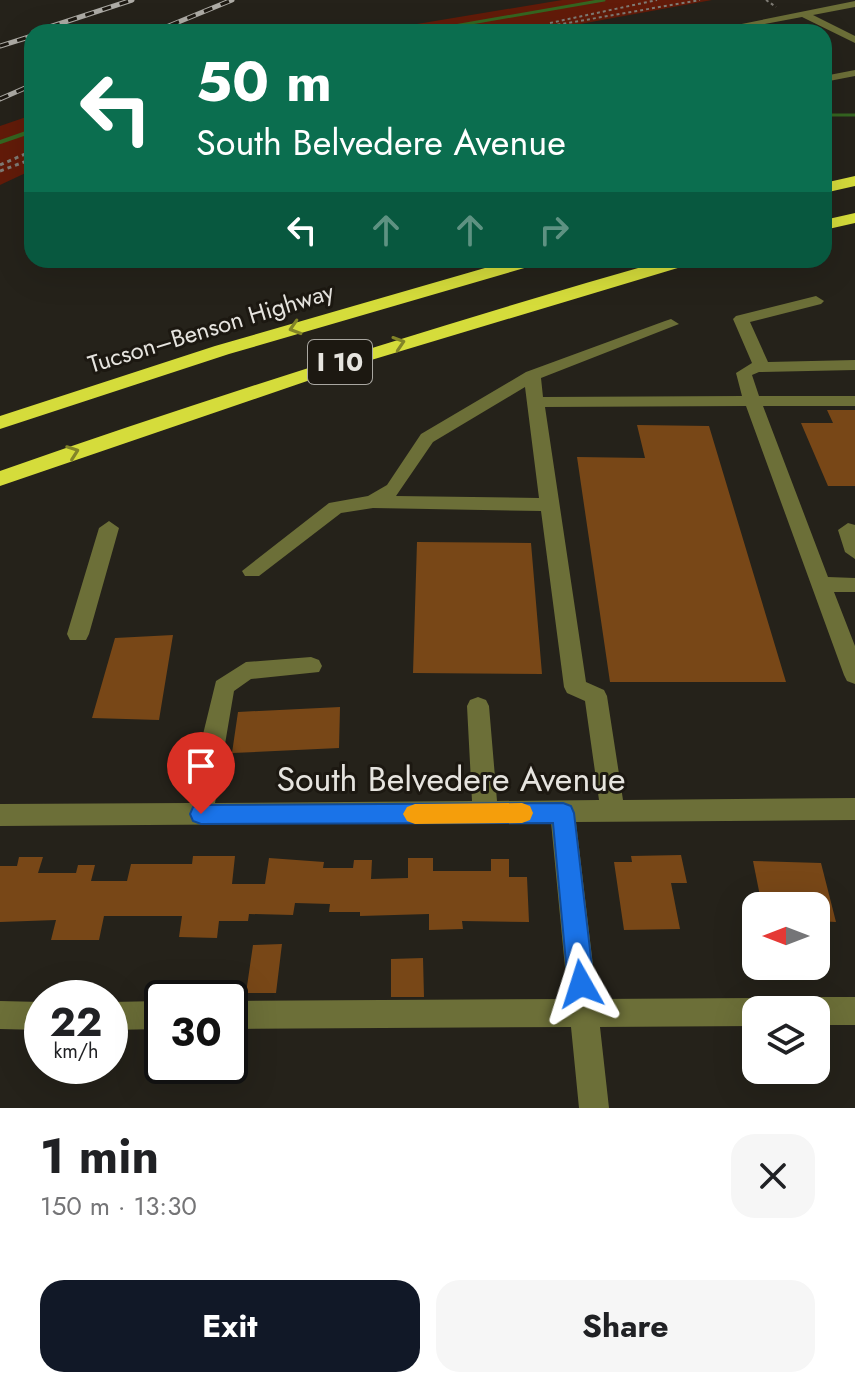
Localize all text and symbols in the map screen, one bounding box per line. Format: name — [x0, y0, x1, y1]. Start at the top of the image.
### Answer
text: 50 m — [196, 41, 332, 122]
icon: left — [64, 56, 168, 160]
text: South Belvedere Avenue — [196, 116, 566, 168]
icon: left — [280, 208, 324, 252]
icon: ahead — [364, 208, 408, 252]
icon: ahead — [448, 208, 492, 252]
icon: right — [532, 208, 576, 252]
street label: Tucson–Benson Highway — [84, 273, 338, 382]
one-way arrow — [289, 319, 303, 335]
one-way arrow — [392, 336, 406, 352]
road number: I 10 — [308, 340, 372, 384]
one-way arrow — [65, 446, 79, 462]
pin — [167, 732, 235, 814]
icon: arrive — [179, 744, 223, 788]
street label: South Belvedere Avenue — [276, 755, 626, 804]
north arrow — [742, 892, 830, 980]
map controls — [742, 892, 830, 1084]
position arrow — [539, 942, 623, 1026]
speed limit sign: 30 — [144, 980, 248, 1084]
text: 22 — [50, 993, 102, 1051]
button: layers — [742, 996, 830, 1084]
text: km/h — [53, 1037, 99, 1066]
text: 1 min — [40, 1122, 159, 1191]
button: close — [731, 1134, 815, 1218]
text: 150 m · 13:30 — [40, 1187, 197, 1225]
button: Exit — [40, 1280, 420, 1372]
button: Share — [436, 1280, 815, 1372]

